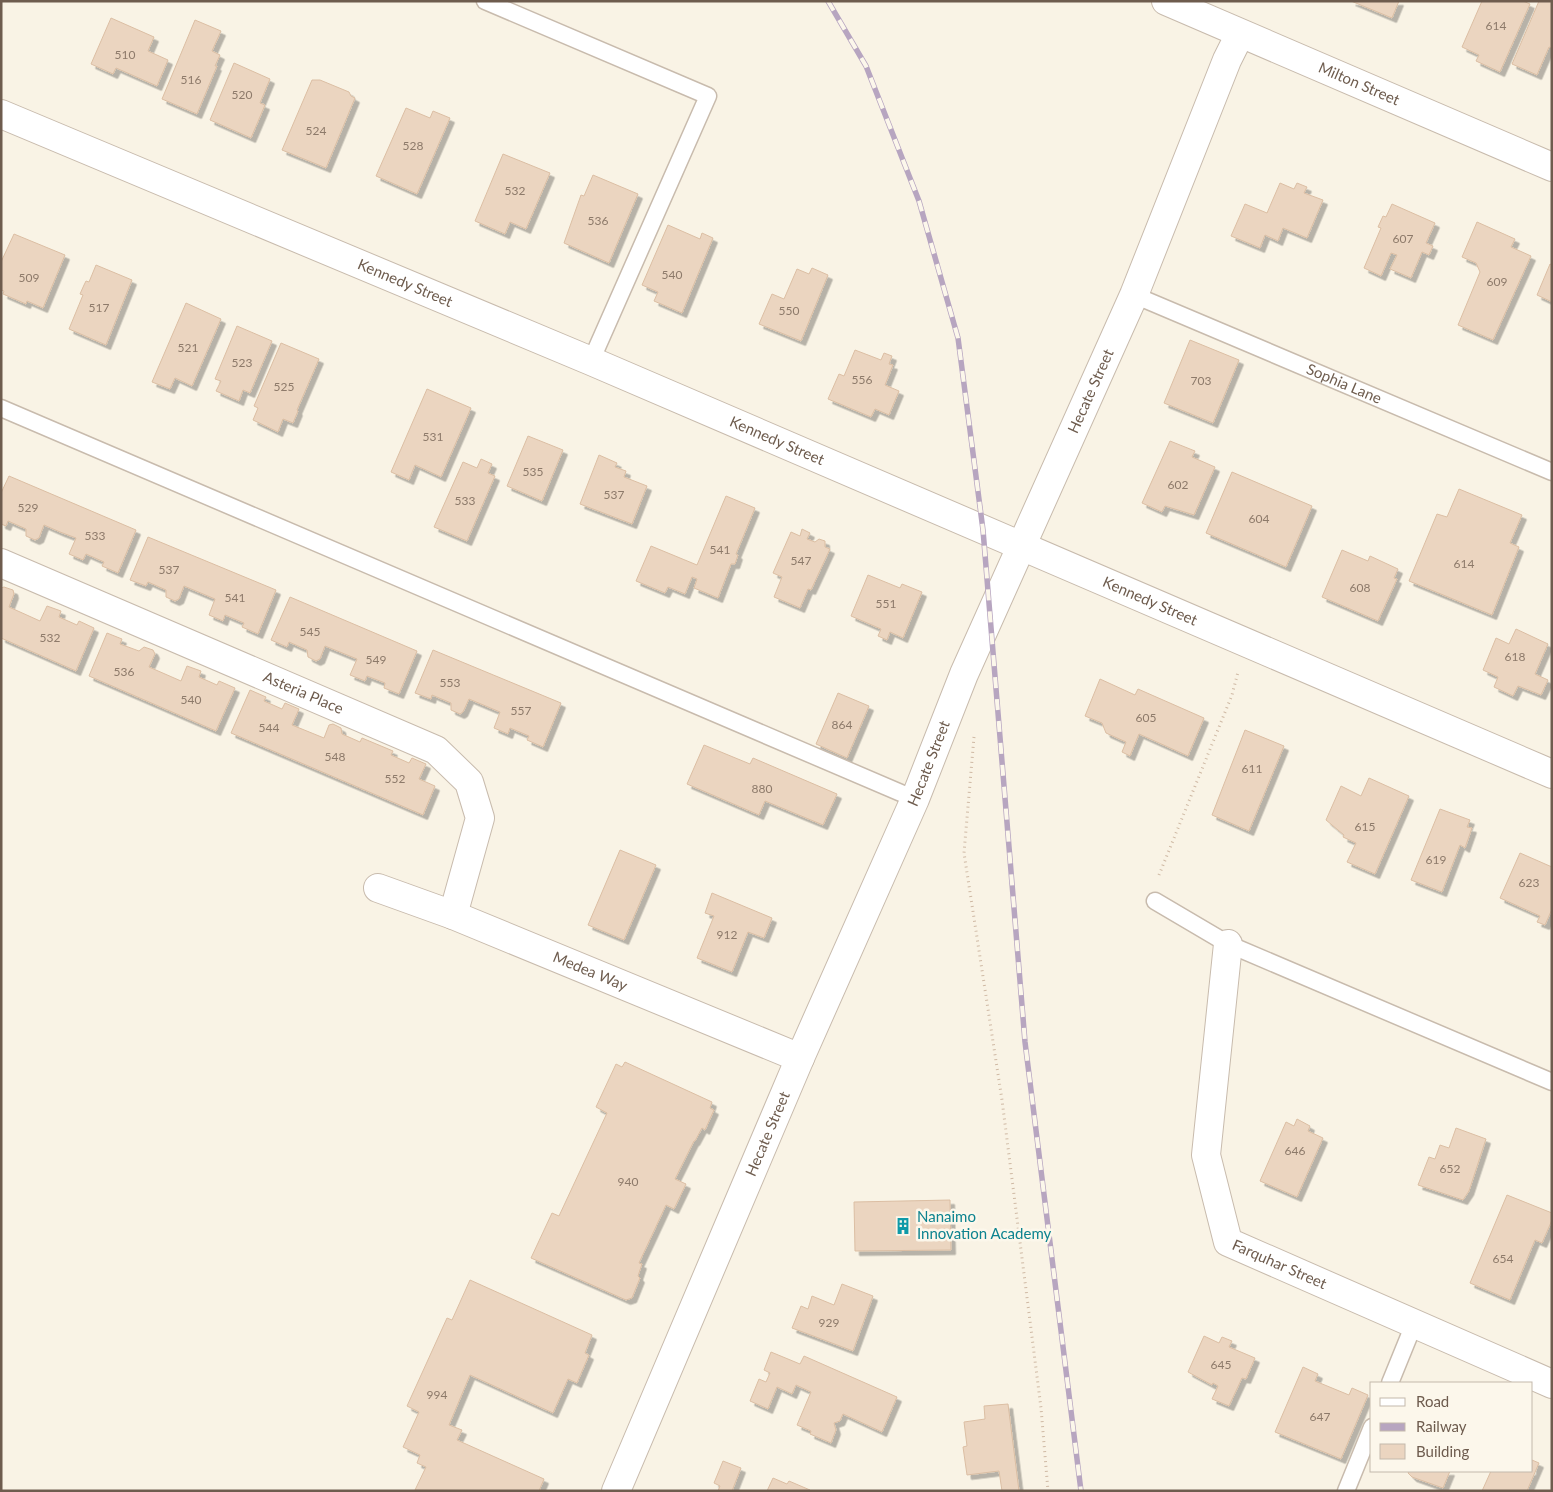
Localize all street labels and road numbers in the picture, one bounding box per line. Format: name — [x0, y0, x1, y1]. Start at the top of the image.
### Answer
street label: Milton Street — [1316, 58, 1403, 109]
street label: Kennedy Street — [355, 254, 456, 310]
street label: Hecate Street — [1063, 345, 1117, 436]
street label: Sophia Lane — [1304, 359, 1385, 407]
street label: Kennedy Street — [727, 412, 828, 468]
street label: Kennedy Street — [1100, 572, 1201, 629]
street label: Asteria Place — [261, 667, 346, 717]
street label: Hecate Street — [903, 717, 953, 809]
street label: Medea Way — [551, 947, 631, 994]
street label: Hecate Street — [741, 1088, 793, 1179]
street label: Farquhar Street — [1230, 1235, 1330, 1292]

